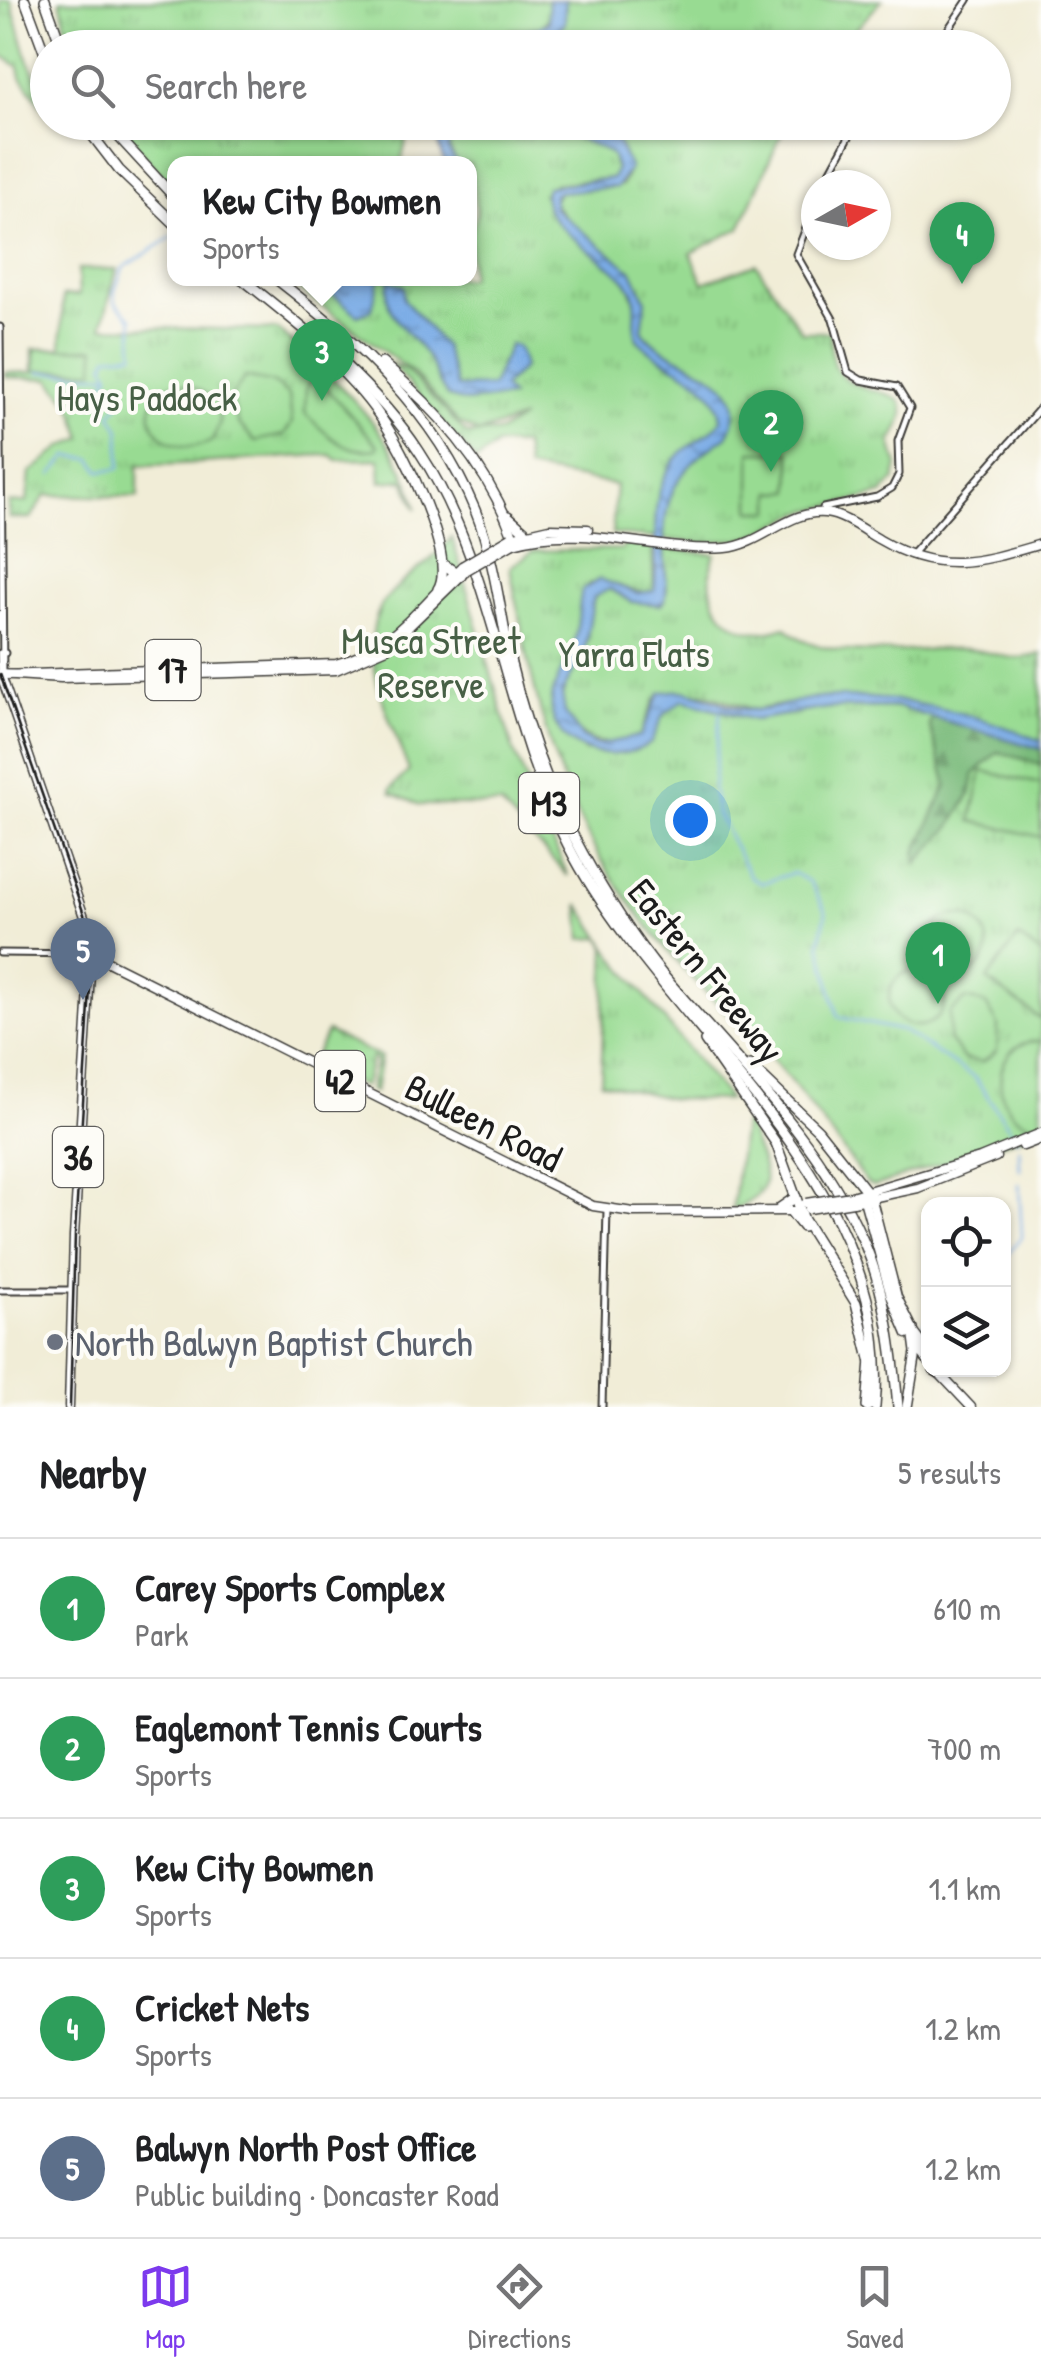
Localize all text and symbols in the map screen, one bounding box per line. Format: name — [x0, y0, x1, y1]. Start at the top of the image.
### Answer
search box — [30, 30, 1011, 140]
icon: search — [65, 58, 120, 113]
text: Search here — [145, 59, 307, 111]
popup — [167, 156, 477, 286]
north arrow — [801, 170, 891, 260]
text: Kew City Bowmen — [203, 174, 441, 226]
pin: 4 — [930, 202, 994, 284]
text: Sports — [203, 226, 280, 269]
pin: 3 — [290, 318, 354, 401]
park label: Hays Paddock — [57, 371, 238, 423]
pin: 2 — [738, 390, 804, 472]
park label: Musca Street Reserve — [341, 614, 522, 710]
park label: Yarra Flats — [558, 627, 710, 679]
road number: 17 — [146, 640, 200, 700]
road number: M3 — [519, 773, 579, 833]
your location — [665, 795, 716, 846]
street label: Eastern Freeway — [617, 867, 797, 1073]
pin: 5 — [51, 918, 116, 1000]
pin: 1 — [906, 922, 970, 1004]
road number: 42 — [315, 1051, 365, 1111]
street label: Bulleen Road — [397, 1060, 571, 1184]
road number: 36 — [53, 1127, 103, 1187]
map controls — [921, 1197, 1011, 1377]
button: locate — [921, 1197, 1011, 1287]
button: layers — [921, 1287, 1011, 1377]
place label: North Balwyn Baptist Church — [75, 1316, 473, 1368]
marker: North Balwyn Baptist Church — [44, 1331, 66, 1353]
text: Nearby — [40, 1444, 147, 1501]
text: 5 results — [898, 1451, 1001, 1494]
text: Carey Sports Complex — [135, 1561, 446, 1613]
text: 1 — [67, 1587, 78, 1630]
text: 610 m — [933, 1587, 1001, 1630]
text: Park — [135, 1613, 189, 1656]
text: Eaglemont Tennis Courts — [135, 1701, 482, 1753]
text: 2 — [65, 1727, 80, 1770]
text: 700 m — [927, 1727, 1001, 1770]
text: Sports — [135, 1753, 212, 1796]
text: Kew City Bowmen — [135, 1841, 374, 1893]
text: 3 — [65, 1867, 80, 1910]
text: 1.1 km — [929, 1867, 1001, 1910]
text: Sports — [135, 1893, 212, 1936]
text: Cricket Nets — [135, 1981, 309, 2033]
text: 4 — [66, 2007, 79, 2050]
text: 1.2 km — [925, 2007, 1001, 2050]
text: Sports — [135, 2033, 212, 2076]
text: Balwyn North Post Office — [135, 2121, 476, 2173]
text: 5 — [66, 2147, 79, 2190]
text: 1.2 km — [925, 2147, 1001, 2190]
text: Public building · Doncaster Road — [135, 2173, 499, 2216]
tab: Map — [138, 2259, 193, 2357]
tab: Directions — [468, 2259, 571, 2357]
tab: Saved — [846, 2259, 903, 2357]

